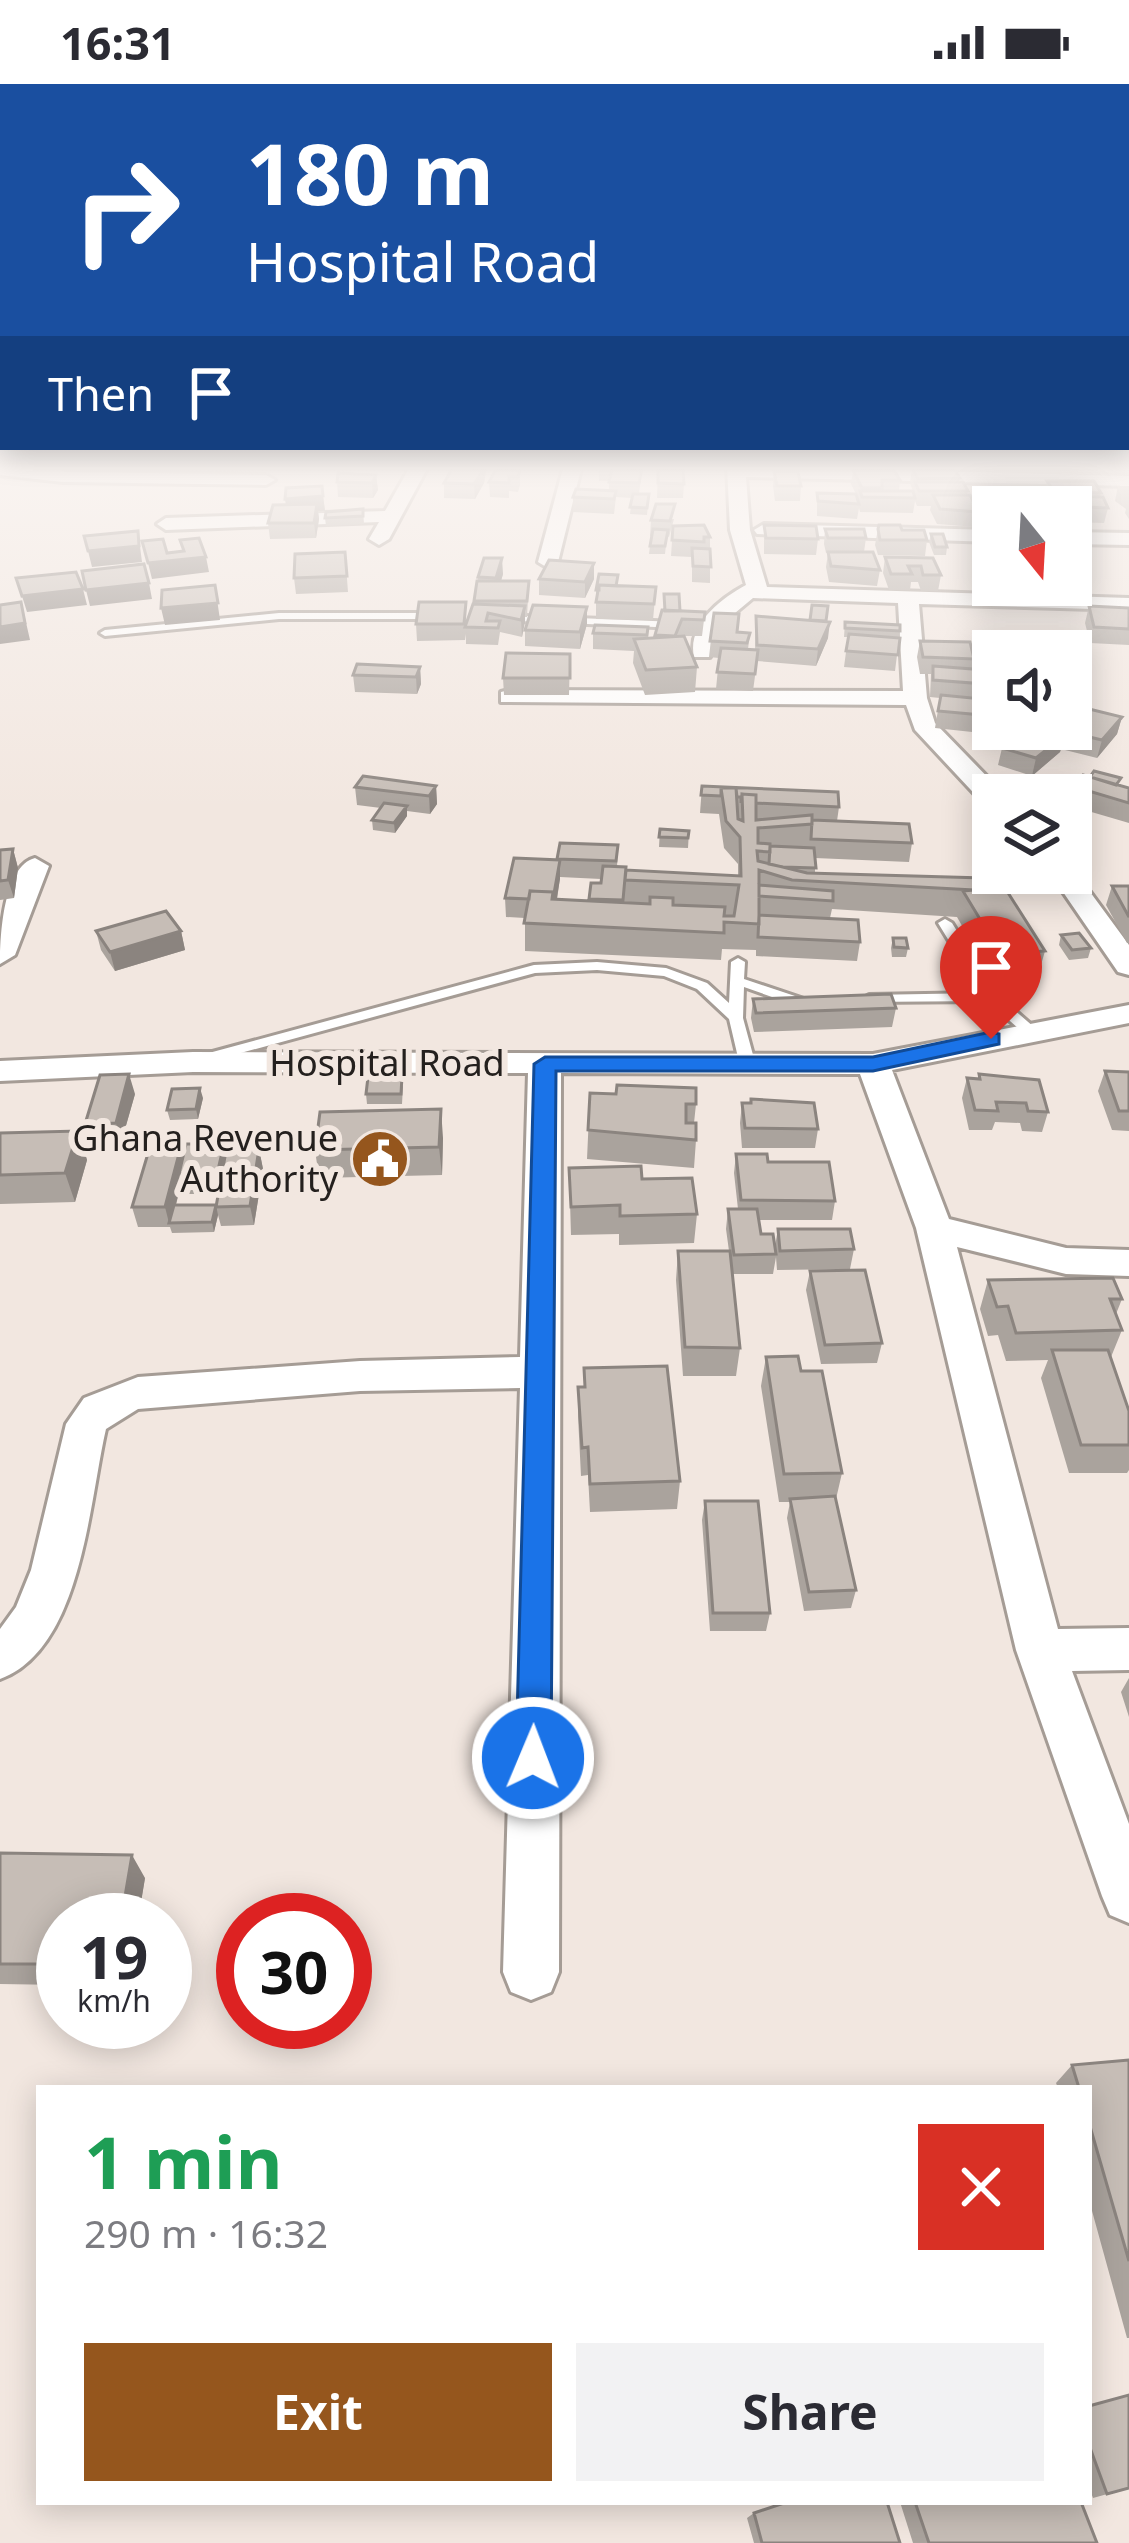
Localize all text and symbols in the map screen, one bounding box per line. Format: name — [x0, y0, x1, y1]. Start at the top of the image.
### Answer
text: 16:31 — [60, 12, 176, 73]
text: 180 m — [246, 115, 494, 230]
icon: right — [48, 132, 204, 288]
text: Hospital Road — [246, 224, 599, 298]
icon: arrive — [178, 360, 244, 426]
text: Then — [48, 363, 154, 424]
north arrow — [972, 486, 1092, 606]
map controls — [972, 486, 1092, 894]
button: sound — [972, 630, 1092, 750]
button: layers — [972, 774, 1092, 894]
pin — [940, 916, 1042, 1039]
icon: arrive — [958, 934, 1024, 1000]
street label: Hospital Road — [269, 1038, 505, 1087]
place label: Ghana Revenue Authority — [72, 1113, 339, 1203]
public building icon: Ghana Revenue Authority — [349, 1128, 411, 1190]
position arrow — [470, 1695, 596, 1821]
speed limit sign: 30 — [216, 1893, 372, 2049]
text: 19 — [80, 1915, 148, 1997]
text: km/h — [77, 1980, 151, 2021]
text: 1 min — [84, 2112, 282, 2210]
button: close — [918, 2124, 1044, 2250]
text: 290 m · 16:32 — [84, 2206, 328, 2259]
button: Exit — [84, 2343, 552, 2481]
button: Share — [576, 2343, 1044, 2481]

